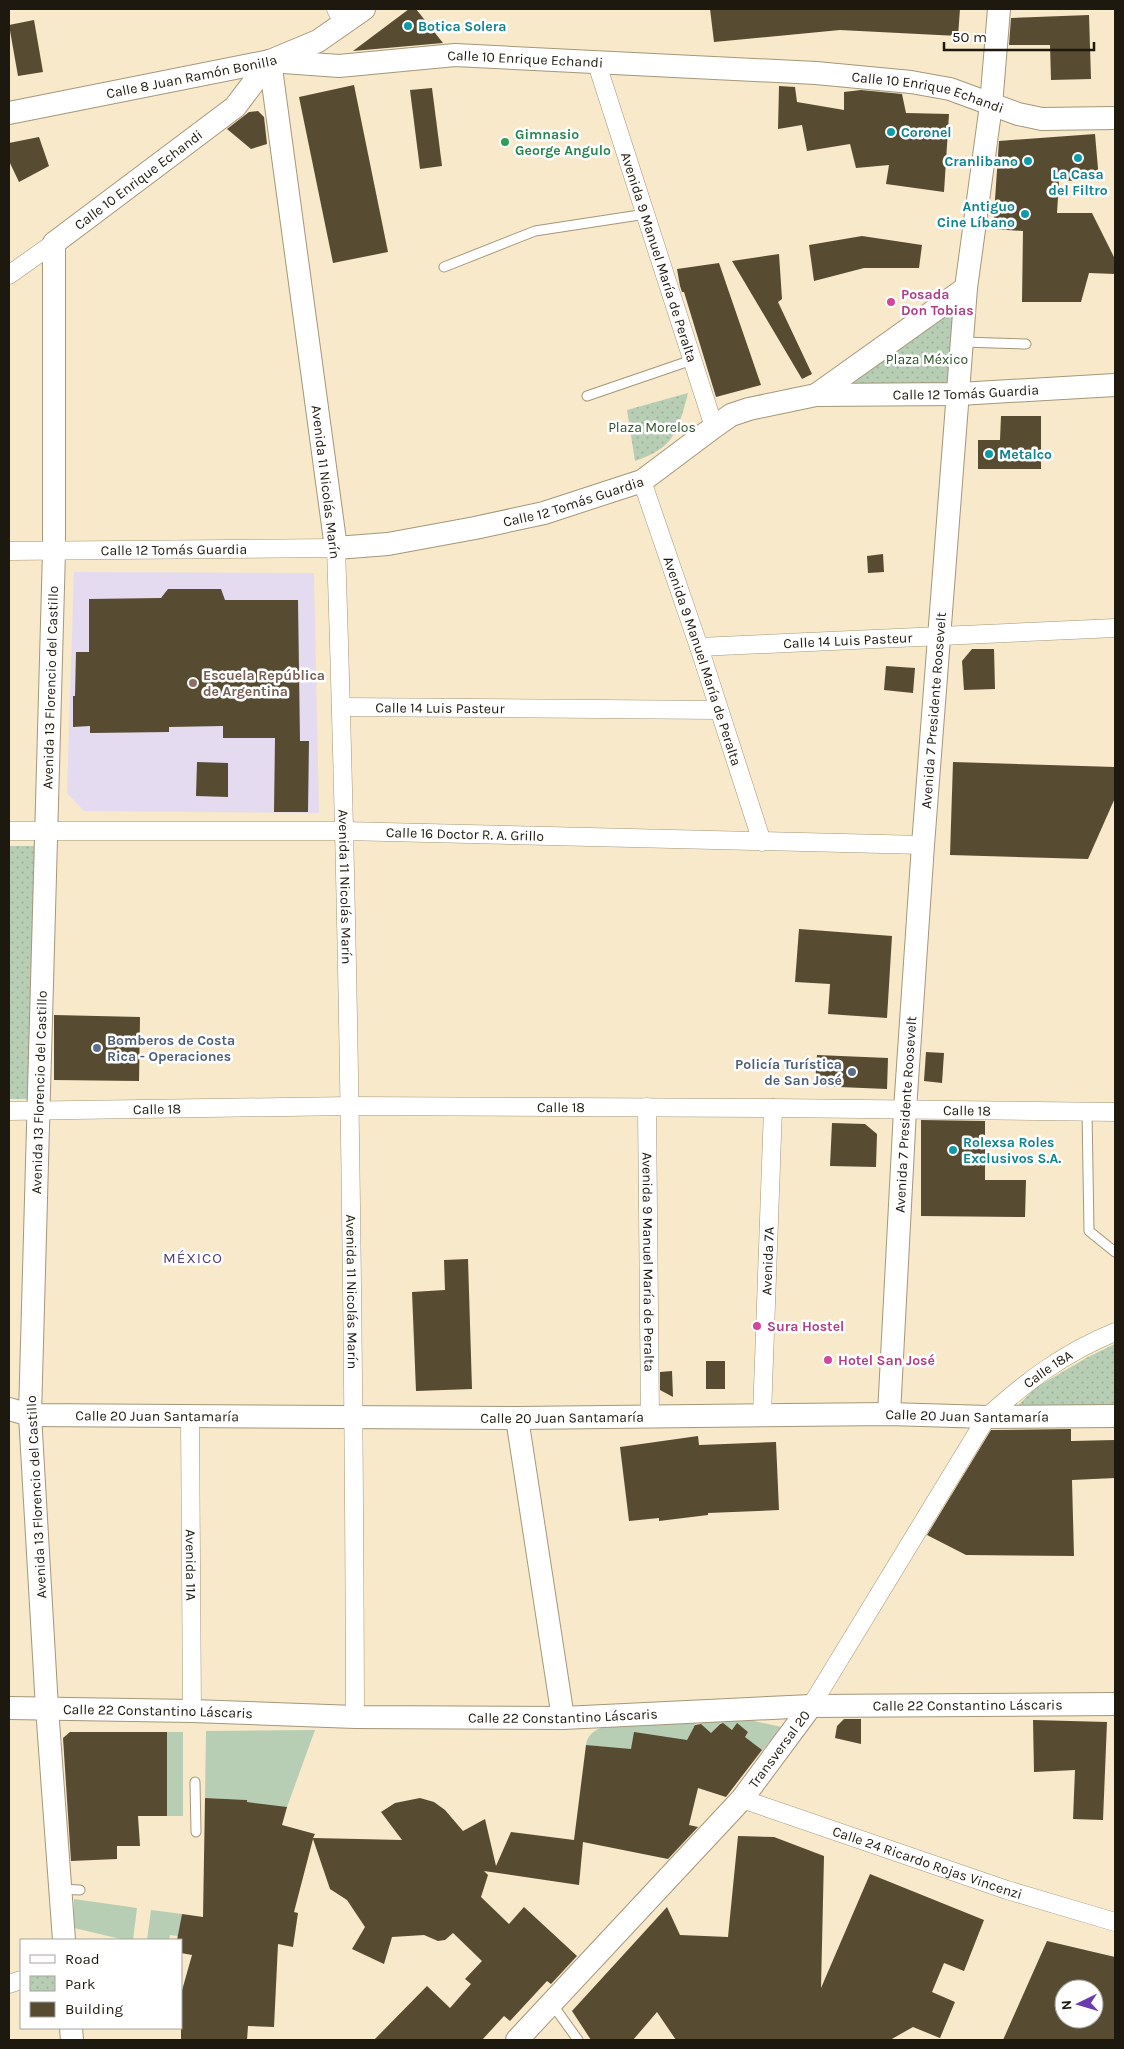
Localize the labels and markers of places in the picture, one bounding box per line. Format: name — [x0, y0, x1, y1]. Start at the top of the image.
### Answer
place label: Botica Solera — [418, 18, 506, 35]
marker: Botica Solera — [402, 20, 414, 32]
place label: Coronel — [901, 124, 952, 141]
place label: Gimnasio George Angulo — [515, 126, 611, 159]
marker: Coronel — [885, 126, 897, 138]
marker: Gimnasio George Angulo — [499, 136, 511, 148]
marker: La Casa del Filtro — [1072, 152, 1084, 164]
place label: Cranlibano — [944, 153, 1018, 170]
marker: Cranlibano — [1022, 155, 1034, 167]
place label: La Casa del Filtro — [1048, 166, 1108, 199]
place label: Antiguo Cine Líbano — [937, 198, 1015, 231]
marker: Antiguo Cine Líbano — [1019, 208, 1031, 220]
place label: Posada Don Tobias — [901, 286, 974, 319]
marker: Posada Don Tobias — [885, 296, 897, 308]
place label: Metalco — [999, 446, 1052, 463]
marker: Metalco — [983, 448, 995, 460]
place label: Escuela República de Argentina — [203, 667, 325, 700]
marker: Escuela República de Argentina — [187, 677, 199, 689]
place label: Bomberos de Costa Rica - Operaciones — [107, 1032, 235, 1065]
marker: Bomberos de Costa Rica - Operaciones — [91, 1042, 103, 1054]
place label: Policía Turística de San José — [735, 1056, 842, 1089]
marker: Policía Turística de San José — [846, 1066, 858, 1078]
place label: Rolexsa Roles Exclusivos S.A. — [963, 1134, 1061, 1167]
marker: Rolexsa Roles Exclusivos S.A. — [947, 1144, 959, 1156]
place label: Sura Hostel — [767, 1318, 844, 1335]
marker: Sura Hostel — [751, 1320, 763, 1332]
place label: Hotel San José — [838, 1352, 935, 1369]
marker: Hotel San José — [822, 1354, 834, 1366]

